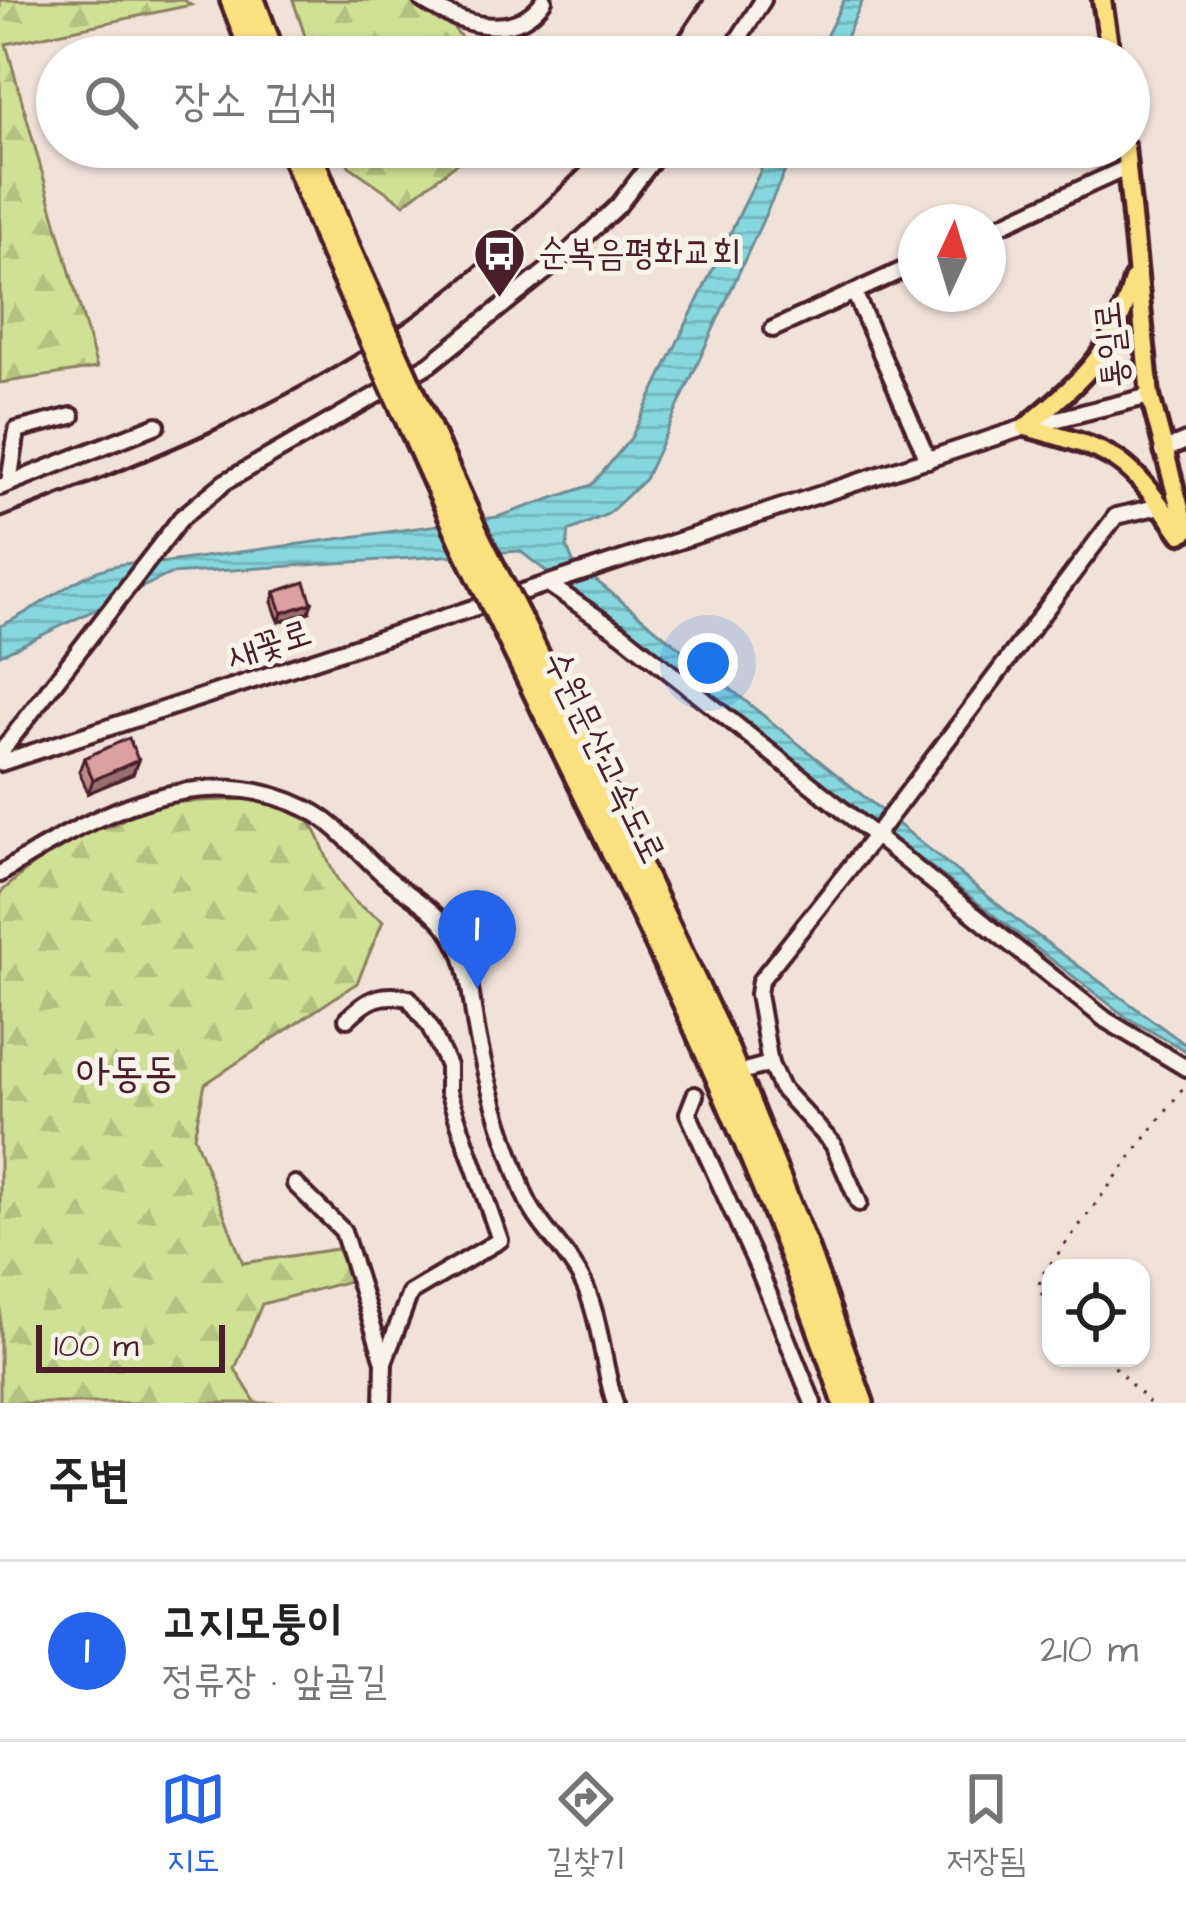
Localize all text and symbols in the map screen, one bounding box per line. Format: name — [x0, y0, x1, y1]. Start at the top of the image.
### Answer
search box — [36, 36, 1150, 168]
icon: search — [78, 69, 144, 135]
text: 장소 검색 — [174, 71, 337, 133]
north arrow — [898, 204, 1006, 312]
bus stop icon: 순복음평화교회 — [471, 225, 527, 299]
place label: 순복음평화교회 — [538, 228, 741, 279]
street label: 통일로 — [1082, 299, 1142, 391]
street label: 새꽃로 — [220, 607, 318, 683]
your location — [678, 633, 738, 693]
street label: 수원문산고속도로 — [530, 642, 678, 872]
pin: 1 — [438, 890, 516, 989]
district label: 아동동 — [76, 1045, 178, 1103]
map controls — [1042, 1259, 1150, 1367]
button: locate — [1042, 1259, 1150, 1367]
scale bar — [36, 1319, 225, 1372]
text: 100 m — [54, 1323, 139, 1369]
text: 주변 — [48, 1446, 130, 1517]
text: 고지모퉁이 — [162, 1593, 343, 1655]
text: 1 — [85, 1624, 90, 1678]
text: 210 m — [1040, 1624, 1138, 1678]
text: 정류장 · 앞골길 — [162, 1655, 387, 1709]
tab: 지도 — [160, 1766, 226, 1884]
tab: 길찾기 — [546, 1766, 626, 1884]
tab: 저장됨 — [946, 1766, 1026, 1884]

